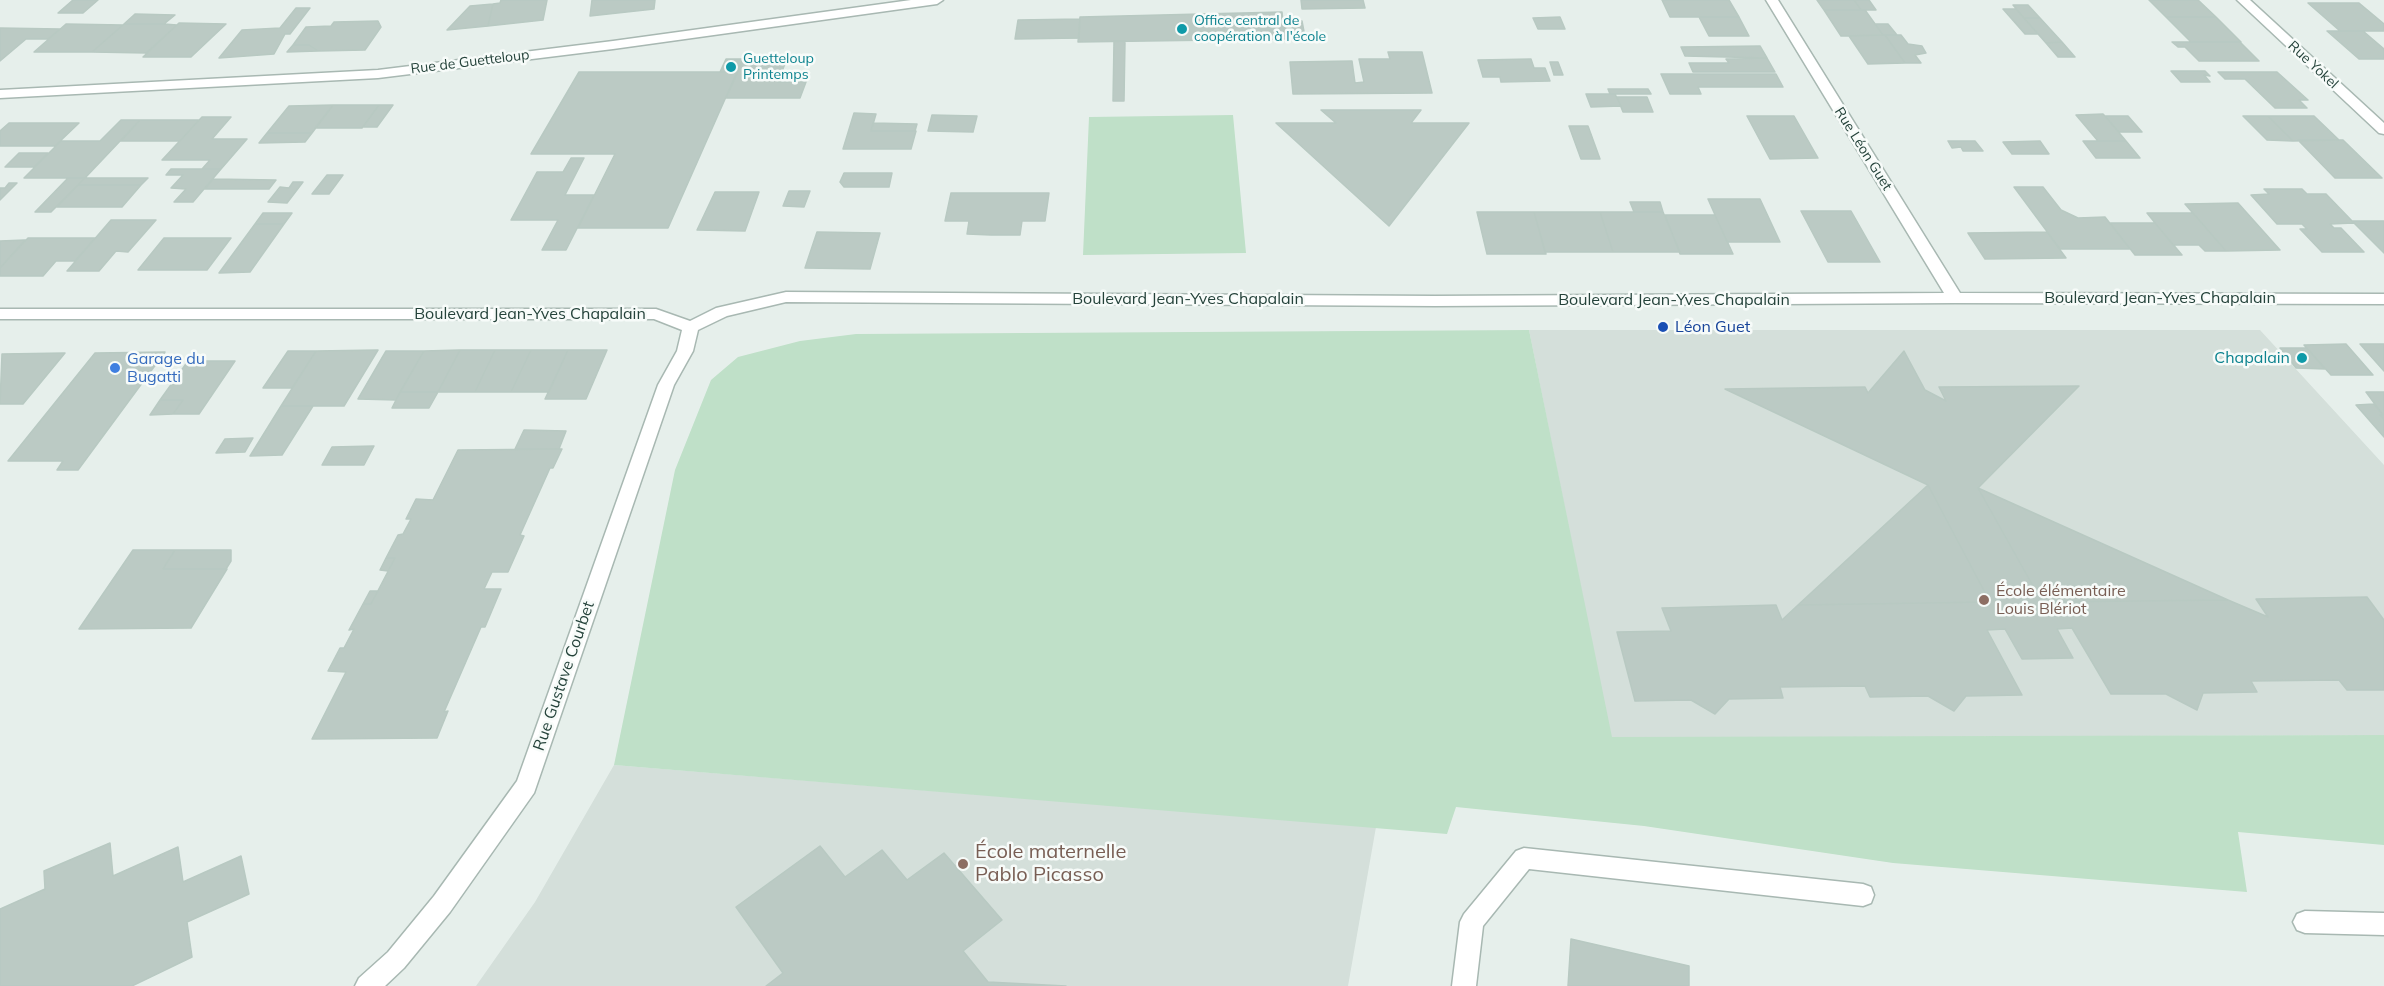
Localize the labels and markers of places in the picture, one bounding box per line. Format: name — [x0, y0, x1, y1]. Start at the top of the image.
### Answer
place label: Office central de coopération à l'école — [1194, 13, 1326, 46]
marker: Office central de coopération à l'école — [1175, 22, 1189, 36]
place label: Guetteloup Printemps — [743, 51, 814, 84]
marker: Guetteloup Printemps — [724, 60, 738, 74]
place label: Léon Guet — [1675, 317, 1750, 337]
marker: Léon Guet — [1656, 320, 1670, 334]
place label: Chapalain — [2214, 348, 2290, 368]
place label: Garage du Bugatti — [127, 349, 205, 387]
marker: Chapalain — [2295, 351, 2309, 365]
marker: Garage du Bugatti — [108, 361, 122, 375]
place label: École élémentaire Louis Blériot — [1996, 581, 2126, 619]
marker: École élémentaire Louis Blériot — [1977, 593, 1991, 607]
place label: École maternelle Pablo Picasso — [975, 840, 1126, 887]
marker: École maternelle Pablo Picasso — [956, 857, 970, 871]

